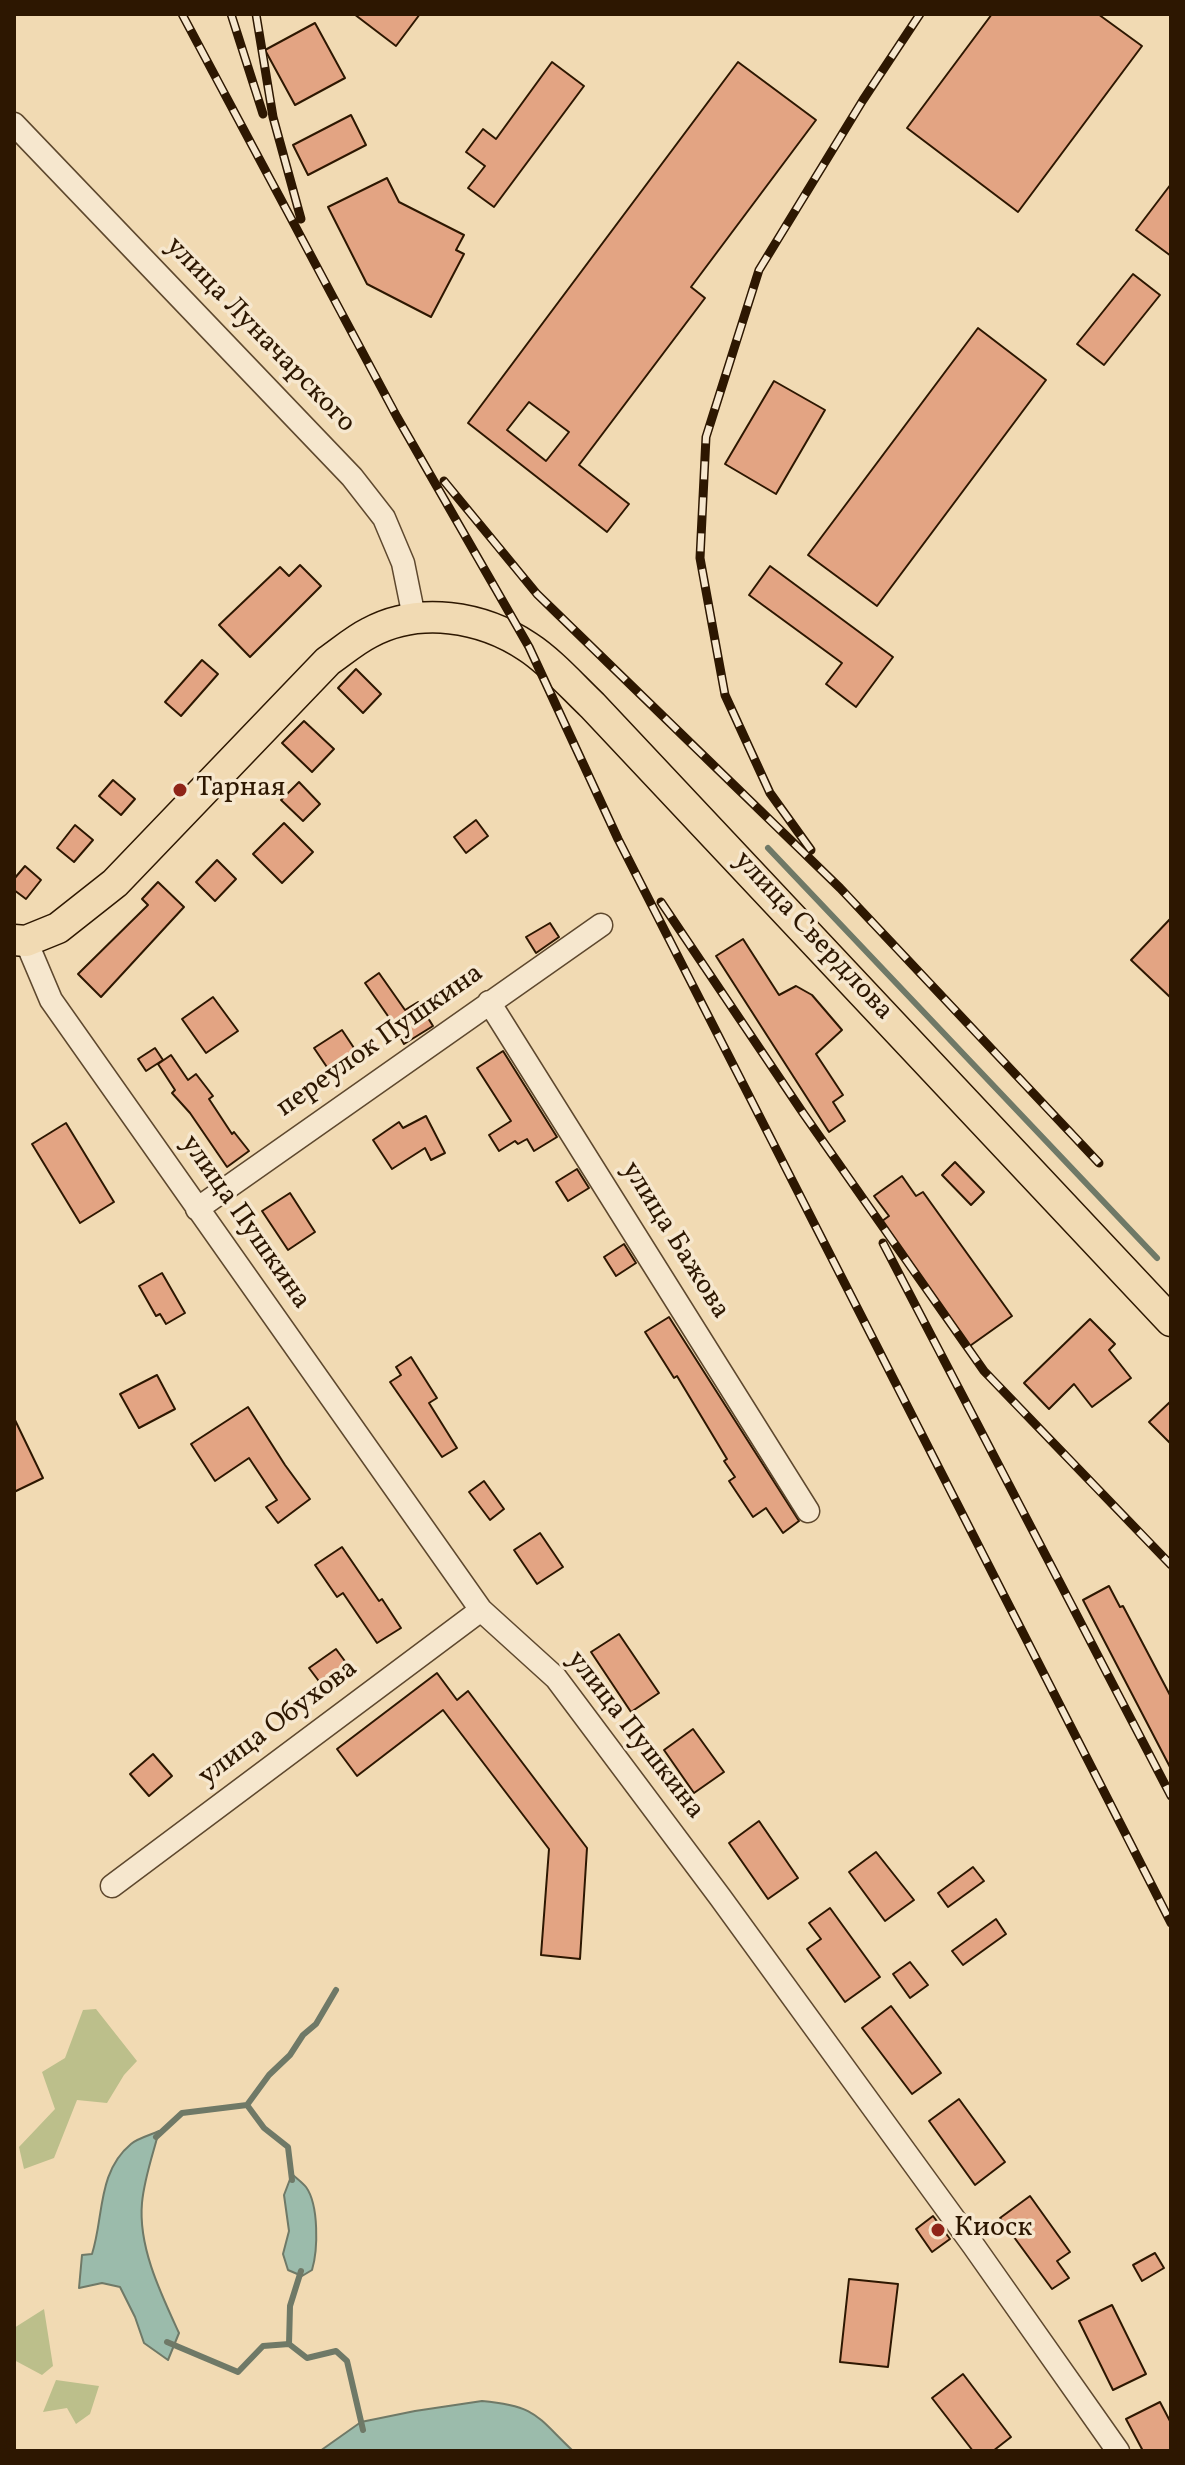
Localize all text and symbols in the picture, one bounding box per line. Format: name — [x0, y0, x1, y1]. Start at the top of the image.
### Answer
street label: улица Луначарского — [157, 231, 361, 441]
place label: Тарная — [196, 773, 285, 807]
marker: Тарная — [171, 781, 189, 799]
street label: улица Свердлова — [725, 845, 899, 1029]
street label: переулок Пушкина — [271, 958, 491, 1126]
street label: улица Пушкина — [171, 1129, 317, 1317]
street label: улица Бажова — [612, 1156, 736, 1326]
street label: улица Пушкина — [558, 1645, 710, 1827]
street label: улица Обухова — [193, 1653, 365, 1795]
place label: Киоск — [954, 2213, 1032, 2247]
marker: Киоск — [929, 2221, 947, 2239]

